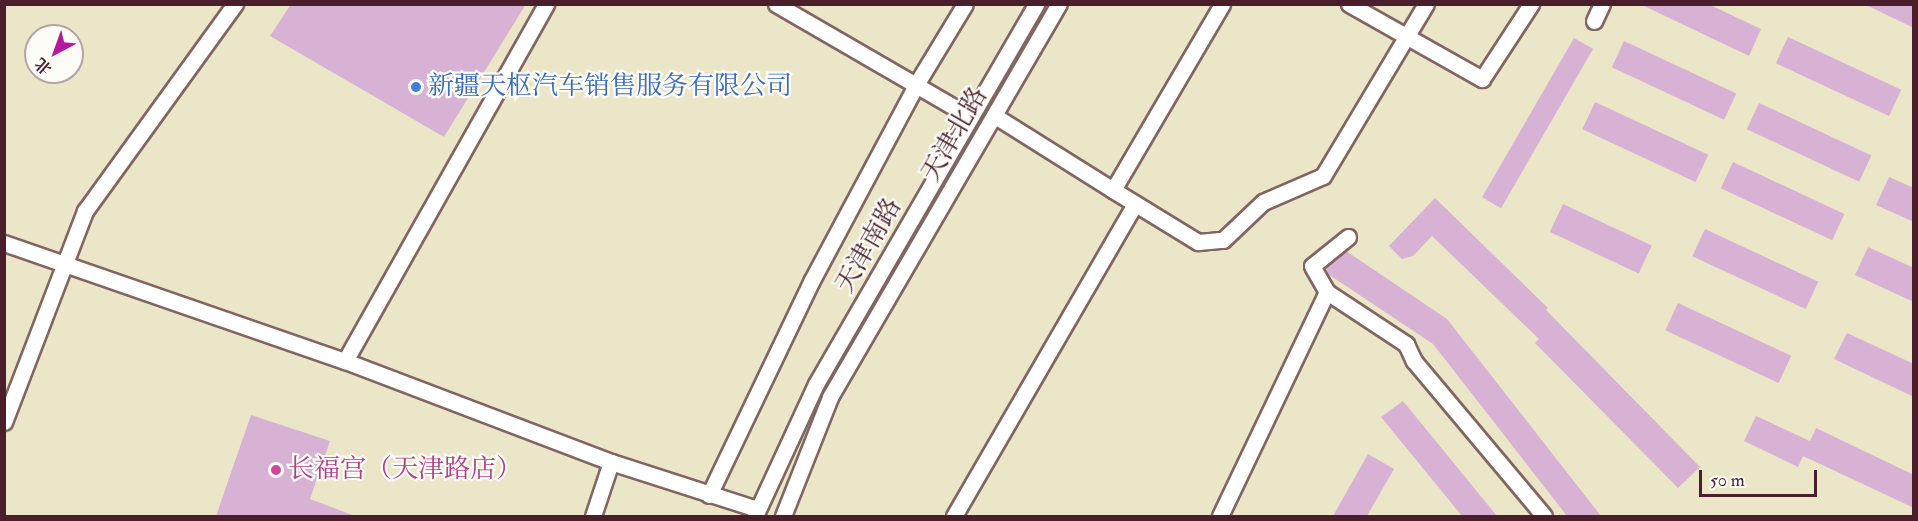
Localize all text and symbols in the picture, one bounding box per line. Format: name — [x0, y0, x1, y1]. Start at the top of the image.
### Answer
north arrow — [24, 24, 84, 84]
text: 北 — [31, 53, 56, 79]
place label: 新疆天枢汽车销售服务有限公司 — [428, 71, 792, 103]
marker: 新疆天枢汽车销售服务有限公司 — [409, 80, 423, 94]
street label: 天津北路 — [915, 82, 995, 188]
street label: 天津南路 — [829, 193, 909, 299]
place label: 长福宫（天津路店） — [288, 454, 522, 486]
scale bar — [1702, 458, 1820, 496]
marker: 长福宫（天津路店） — [269, 463, 283, 477]
text: 50 m — [1710, 469, 1745, 492]

